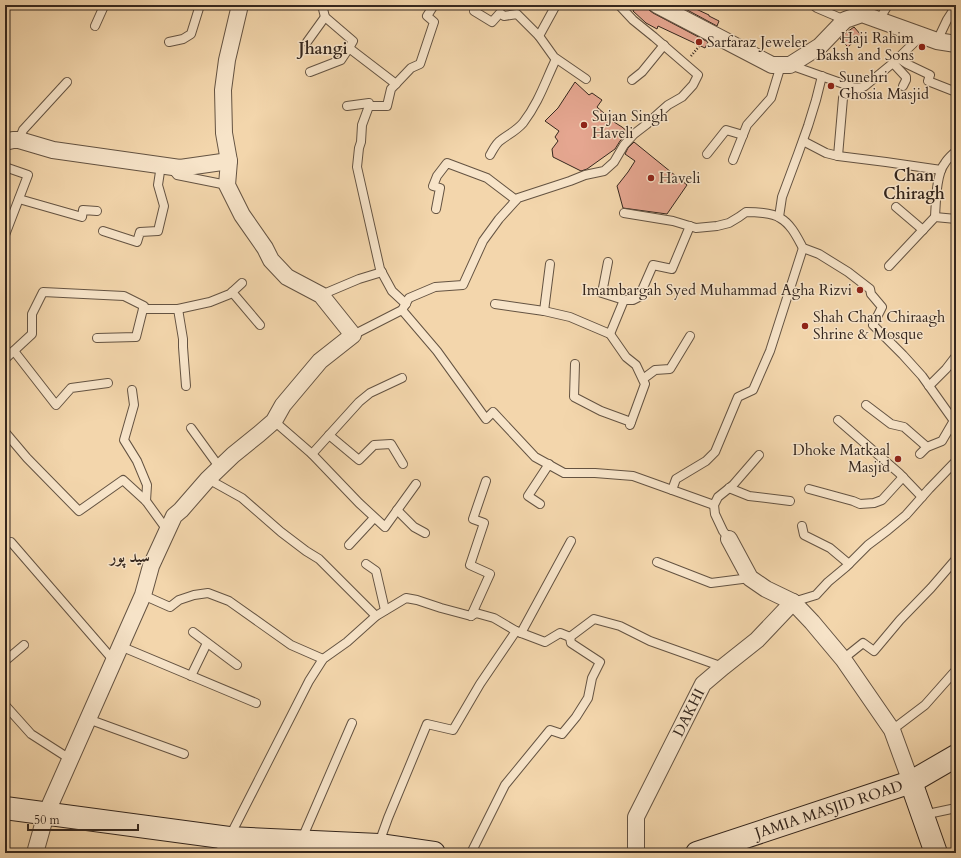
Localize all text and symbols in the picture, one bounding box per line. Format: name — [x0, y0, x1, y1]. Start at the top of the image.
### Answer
place label: Haji Rahim Baksh and Sons — [816, 28, 914, 65]
place label: Sarfaraz Jeweler — [707, 32, 808, 52]
marker: Sarfaraz Jeweler — [694, 37, 704, 47]
district label: Jhangi — [297, 38, 347, 60]
marker: Haji Rahim Baksh and Sons — [917, 42, 927, 52]
place label: Sunehri Ghosia Masjid — [839, 67, 929, 104]
marker: Sunehri Ghosia Masjid — [826, 81, 836, 91]
place label: Sujan Singh Haveli — [592, 106, 669, 143]
marker: Sujan Singh Haveli — [579, 120, 589, 130]
district label: Chan Chiragh — [883, 165, 945, 205]
place label: Haveli — [659, 168, 700, 188]
marker: Haveli — [646, 173, 656, 183]
place label: Imambargah Syed Muhammad Agha Rizvi — [582, 280, 852, 300]
marker: Imambargah Syed Muhammad Agha Rizvi — [855, 285, 865, 295]
place label: Shah Chan Chiraagh Shrine & Mosque — [813, 307, 946, 344]
marker: Shah Chan Chiraagh Shrine & Mosque — [800, 321, 810, 331]
place label: Dhoke Matkaal Masjid — [792, 440, 890, 477]
marker: Dhoke Matkaal Masjid — [893, 454, 903, 464]
district label: سید پور — [108, 546, 150, 569]
street label: DAKHI — [668, 685, 709, 740]
street label: JAMIA MASJID ROAD — [750, 775, 905, 844]
scale bar — [28, 806, 138, 832]
text: 50 m — [34, 812, 61, 828]

